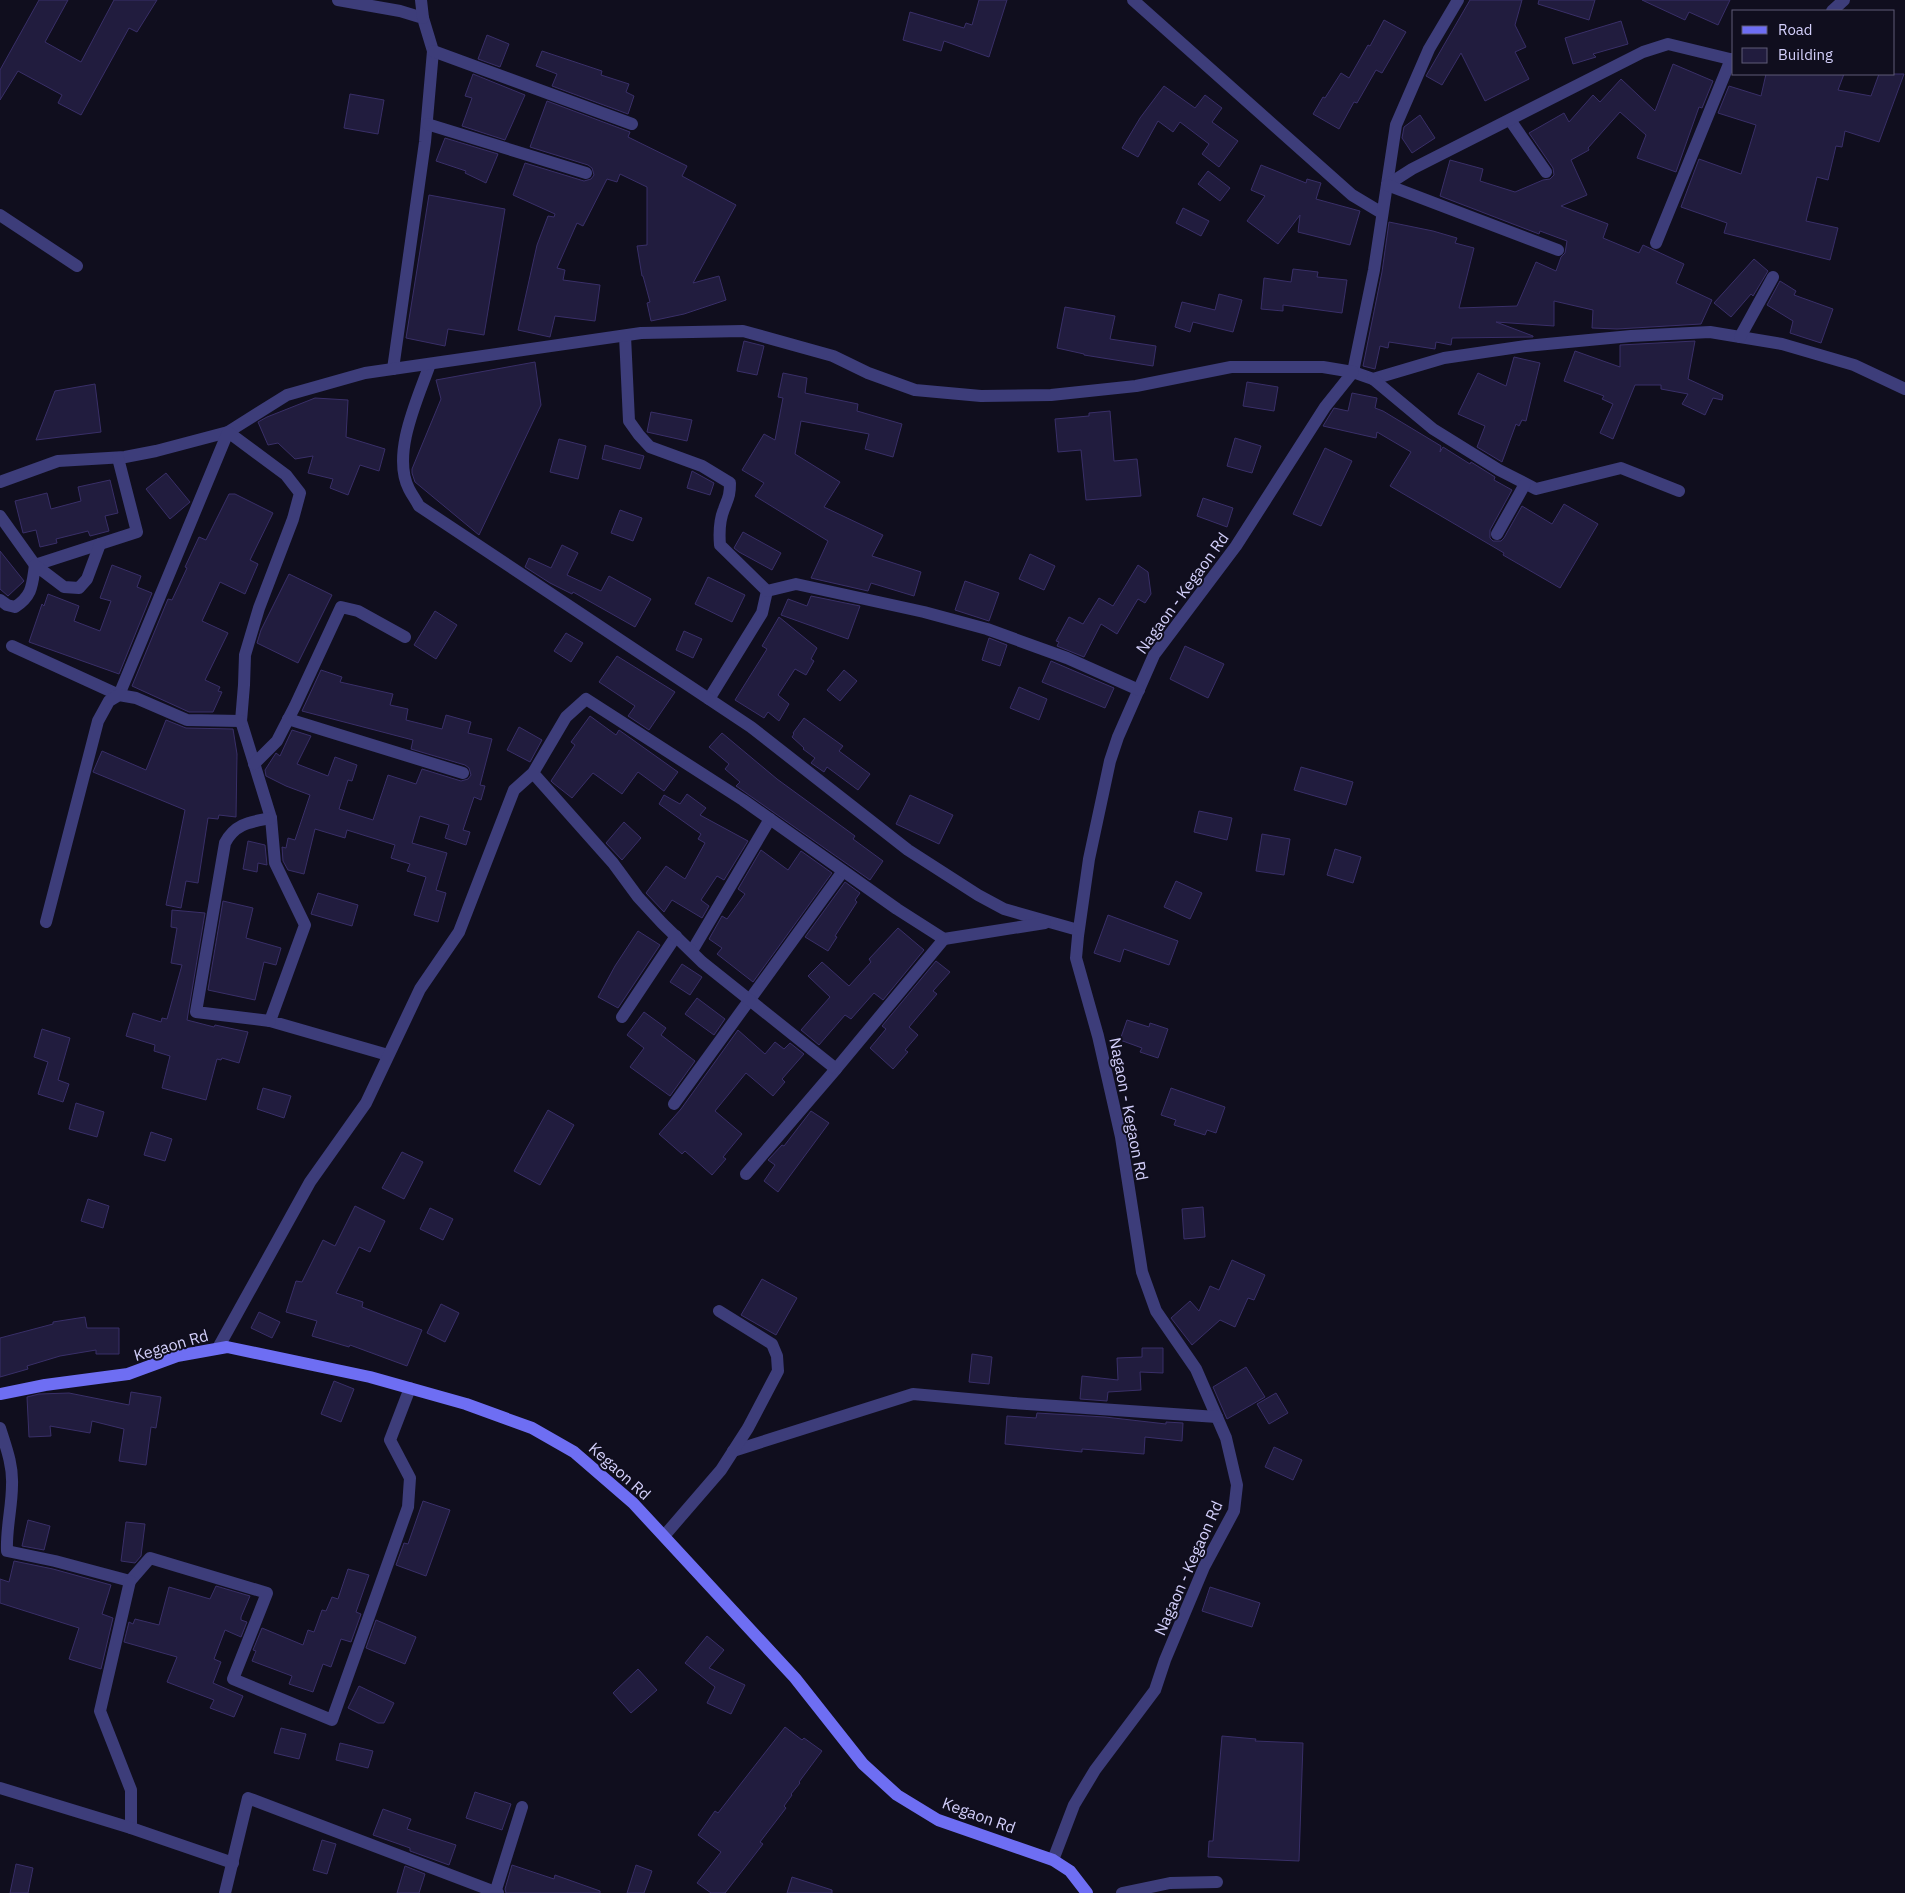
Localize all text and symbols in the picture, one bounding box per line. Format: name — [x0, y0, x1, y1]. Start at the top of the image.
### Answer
legend — [1732, 10, 1895, 75]
text: Road — [1778, 20, 1813, 39]
text: Building — [1778, 45, 1833, 64]
street label: Nagaon - Kegaon Rd — [1131, 528, 1233, 658]
street label: Nagaon - Kegaon Rd — [1105, 1036, 1153, 1182]
street label: Kegaon Rd — [131, 1325, 211, 1365]
street label: Kegaon Rd — [585, 1438, 655, 1504]
street label: Nagaon - Kegaon Rd — [1149, 1498, 1227, 1638]
street label: Kegaon Rd — [940, 1793, 1018, 1837]

